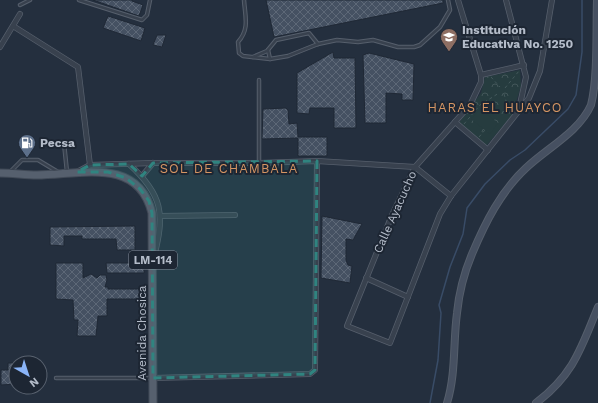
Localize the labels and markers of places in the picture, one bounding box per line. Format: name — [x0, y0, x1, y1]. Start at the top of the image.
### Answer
place label: Institución Educativa No. 1250 — [462, 23, 574, 51]
school or university icon: Institución Educativa No. 1250 — [439, 27, 459, 52]
fuel station icon: Pecsa — [17, 133, 37, 158]
place label: Pecsa — [40, 136, 75, 150]

